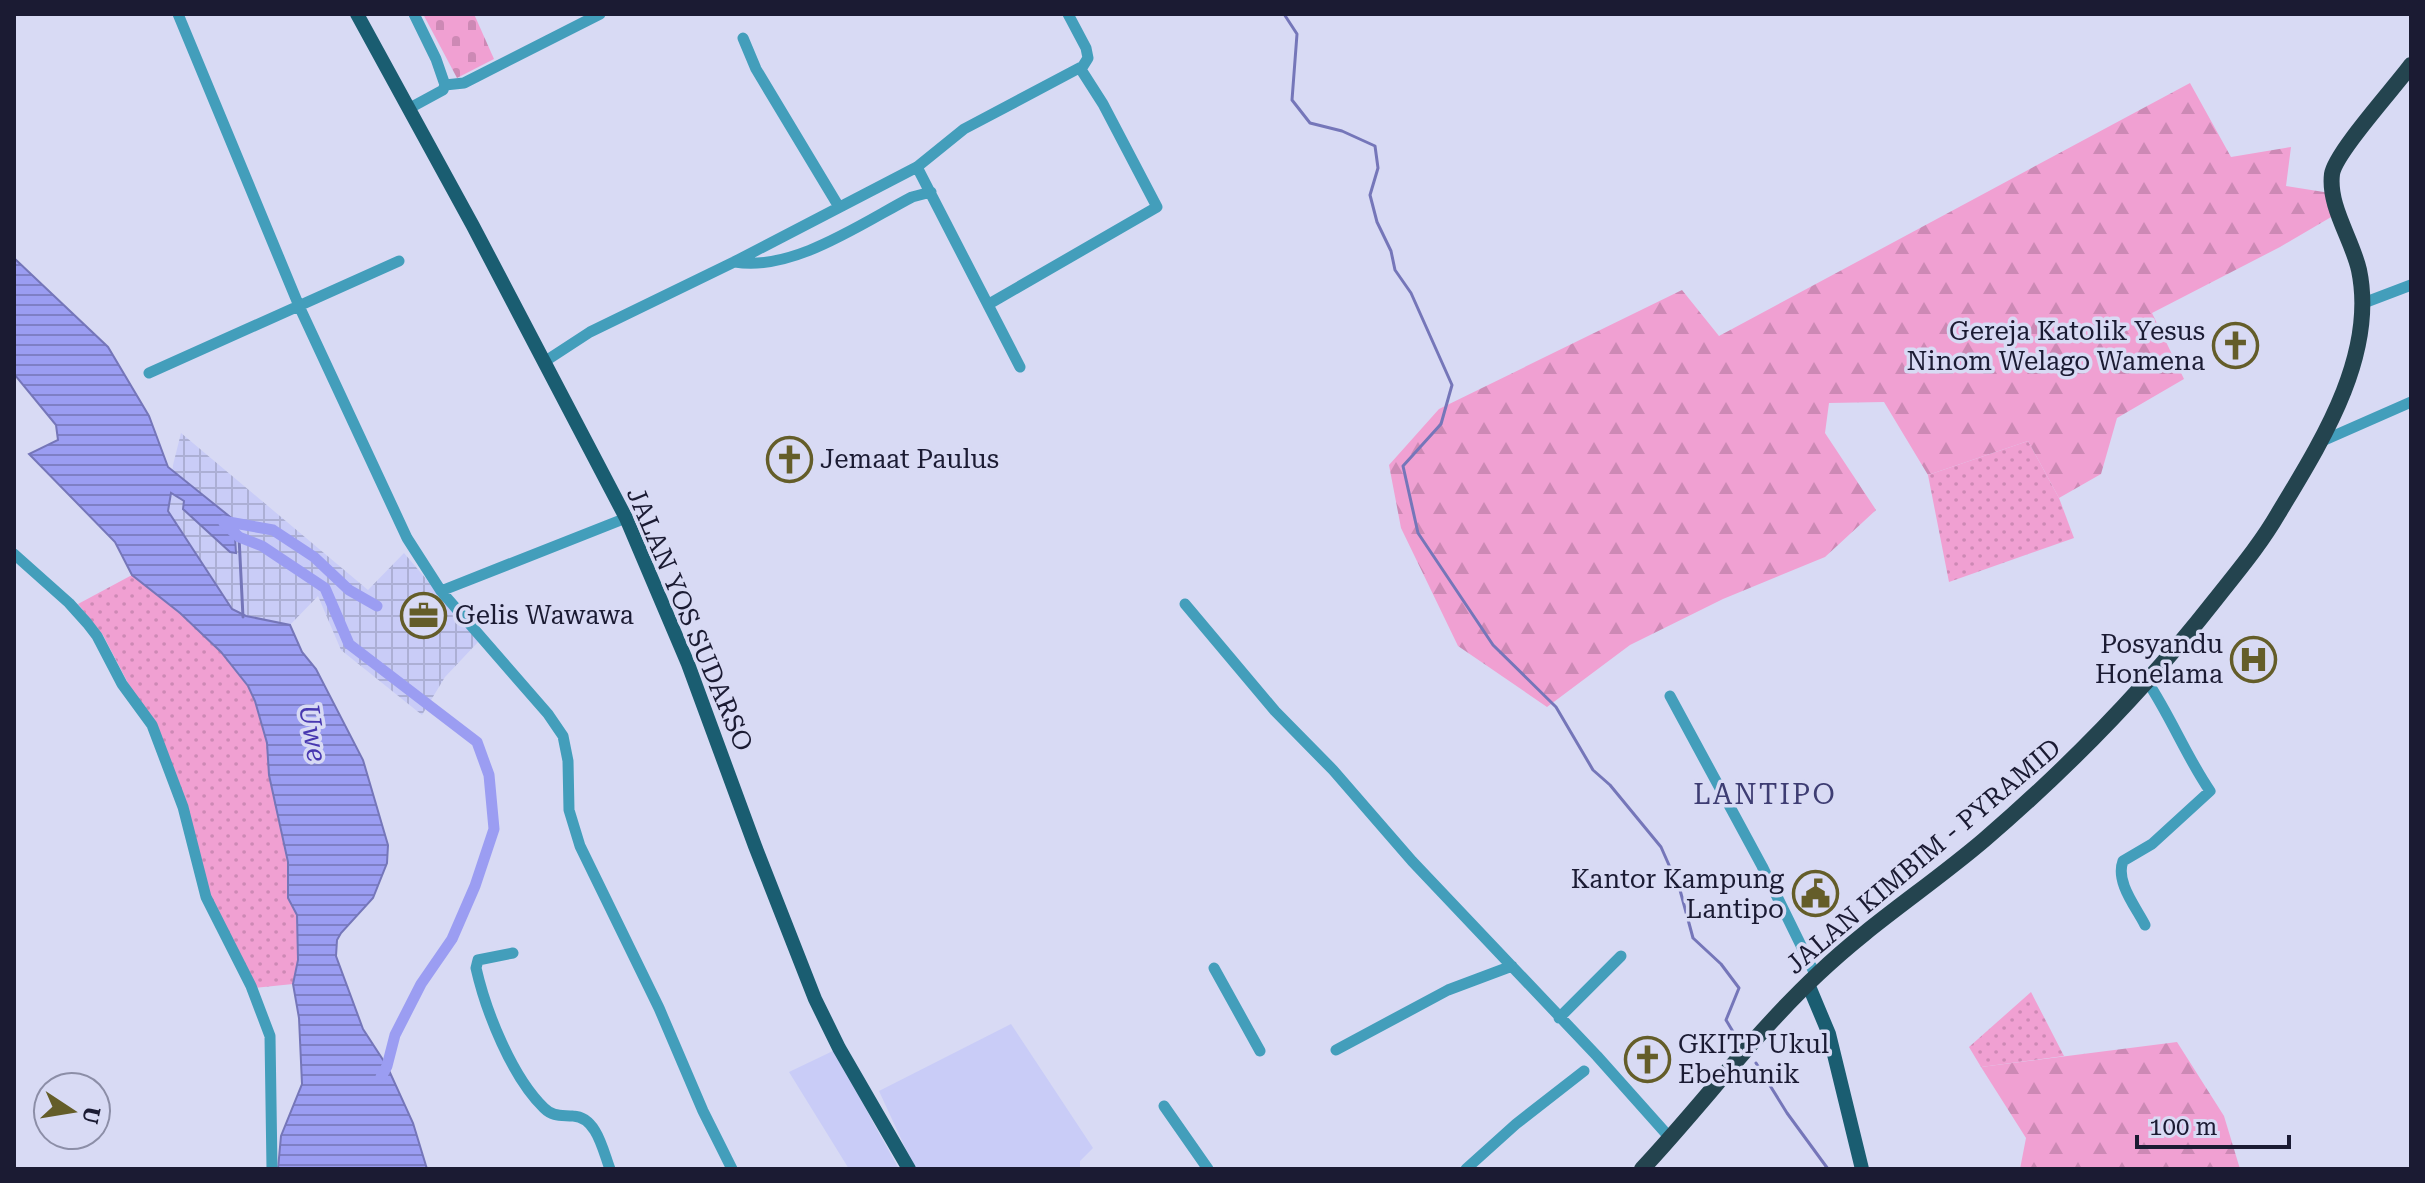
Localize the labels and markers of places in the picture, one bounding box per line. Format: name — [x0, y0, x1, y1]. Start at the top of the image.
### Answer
place label: Gereja Katolik Yesus Ninom Welago Wamena — [1907, 316, 2205, 376]
church icon: Gereja Katolik Yesus Ninom Welago Wamena — [2212, 322, 2260, 370]
church icon: Jemaat Paulus — [765, 435, 813, 483]
place label: Jemaat Paulus — [820, 444, 999, 474]
office icon: Gelis Wawawa — [400, 591, 448, 639]
place label: Gelis Wawawa — [455, 600, 634, 630]
place label: Posyandu Honelama — [2095, 629, 2223, 689]
hospital icon: Posyandu Honelama — [2230, 635, 2278, 683]
place label: Kantor Kampung Lantipo — [1571, 864, 1784, 924]
public building icon: Kantor Kampung Lantipo — [1791, 870, 1839, 918]
place label: GKITP Ukul Ebehunik — [1678, 1029, 1829, 1089]
church icon: GKITP Ukul Ebehunik — [1623, 1035, 1671, 1083]

